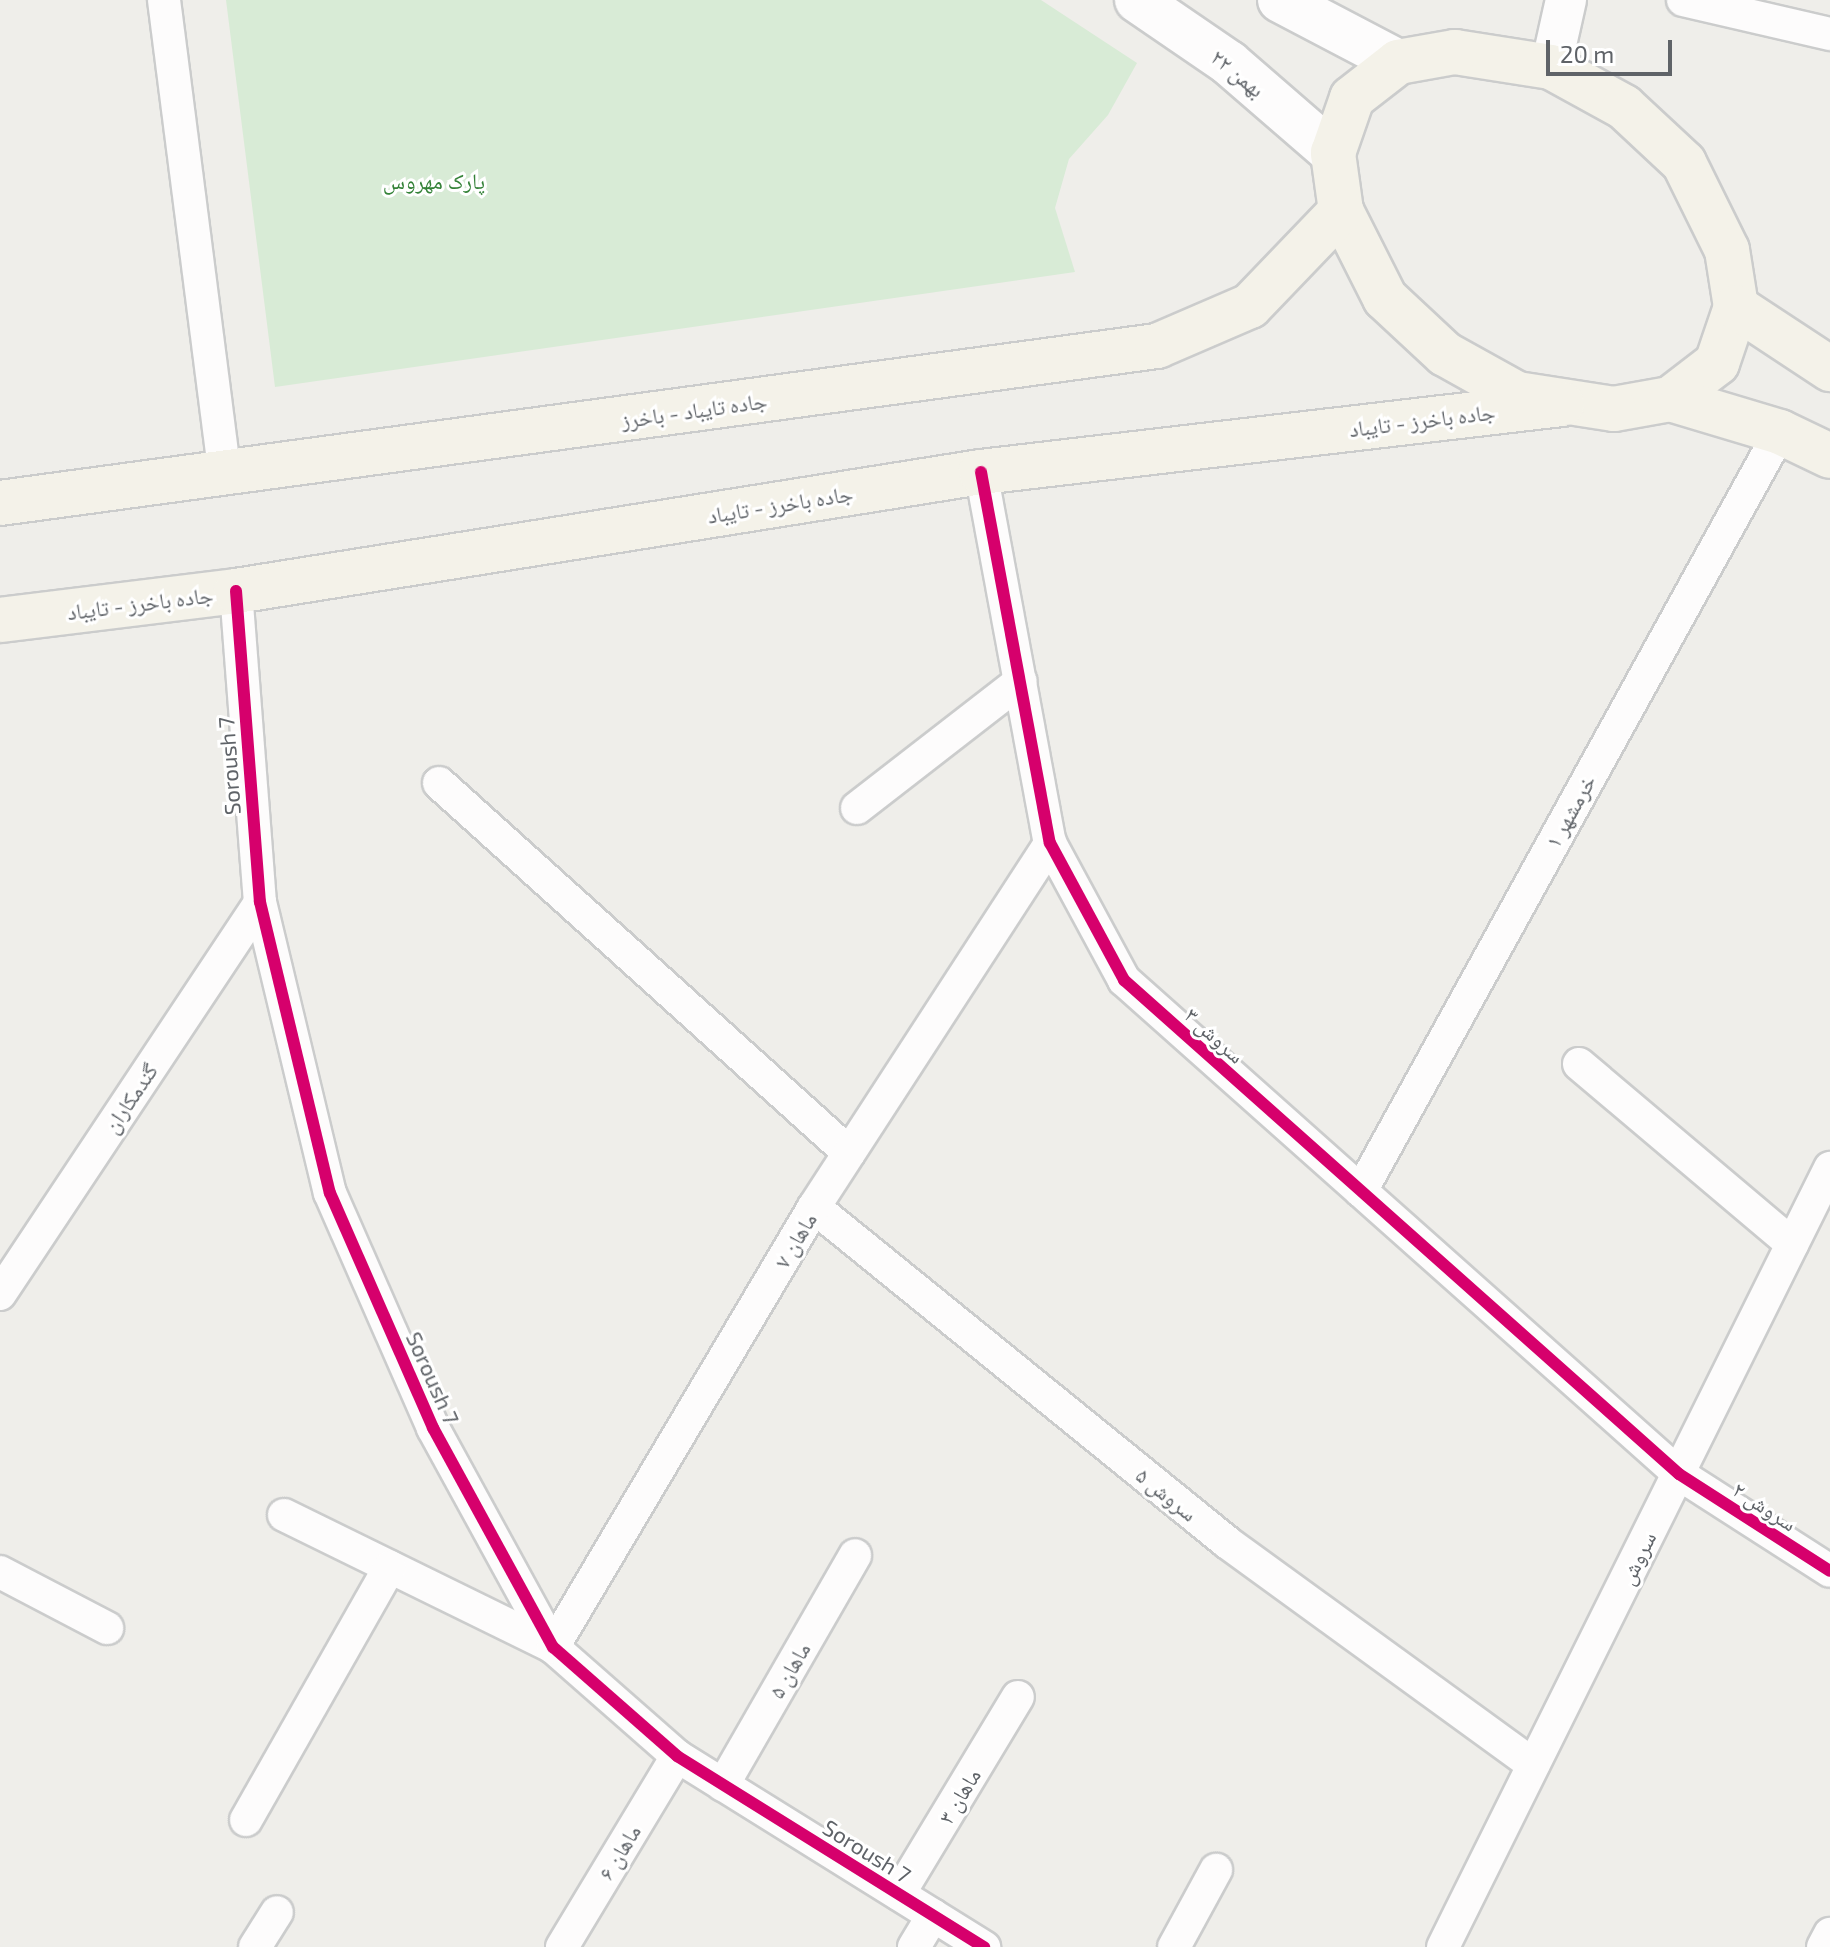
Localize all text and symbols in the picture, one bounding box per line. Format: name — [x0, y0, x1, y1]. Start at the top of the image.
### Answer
scale bar — [1550, 24, 1676, 74]
text: 20 m — [1560, 39, 1614, 68]
street label: ۲۲ بهمن — [1206, 44, 1270, 102]
park label: پارک مهروس — [383, 168, 485, 194]
street label: جاده تایباد - باخرز — [619, 387, 769, 433]
street label: جاده باخرز - تایباد — [1347, 398, 1497, 442]
street label: جاده باخرز - تایباد — [705, 479, 855, 529]
street label: جاده باخرز - تایباد — [65, 581, 215, 625]
street label: Soroush 7 — [212, 716, 246, 816]
street label: خرمشهر ۱ — [1539, 770, 1601, 852]
street label: سروش ۳ — [1180, 1002, 1250, 1068]
street label: گندمکاران — [97, 1058, 163, 1138]
street label: ماهان ۷ — [768, 1207, 822, 1273]
street label: Soroush 7 — [401, 1328, 465, 1428]
street label: سروش ۵ — [1131, 1461, 1203, 1527]
street label: سروش ۲ — [1728, 1476, 1802, 1536]
street label: سروش — [1613, 1527, 1661, 1589]
street label: ماهان ۵ — [763, 1637, 815, 1703]
street label: ماهان ۳ — [932, 1763, 986, 1829]
street label: Soroush 7 — [818, 1814, 916, 1888]
street label: ماهان ۶ — [592, 1819, 646, 1885]

